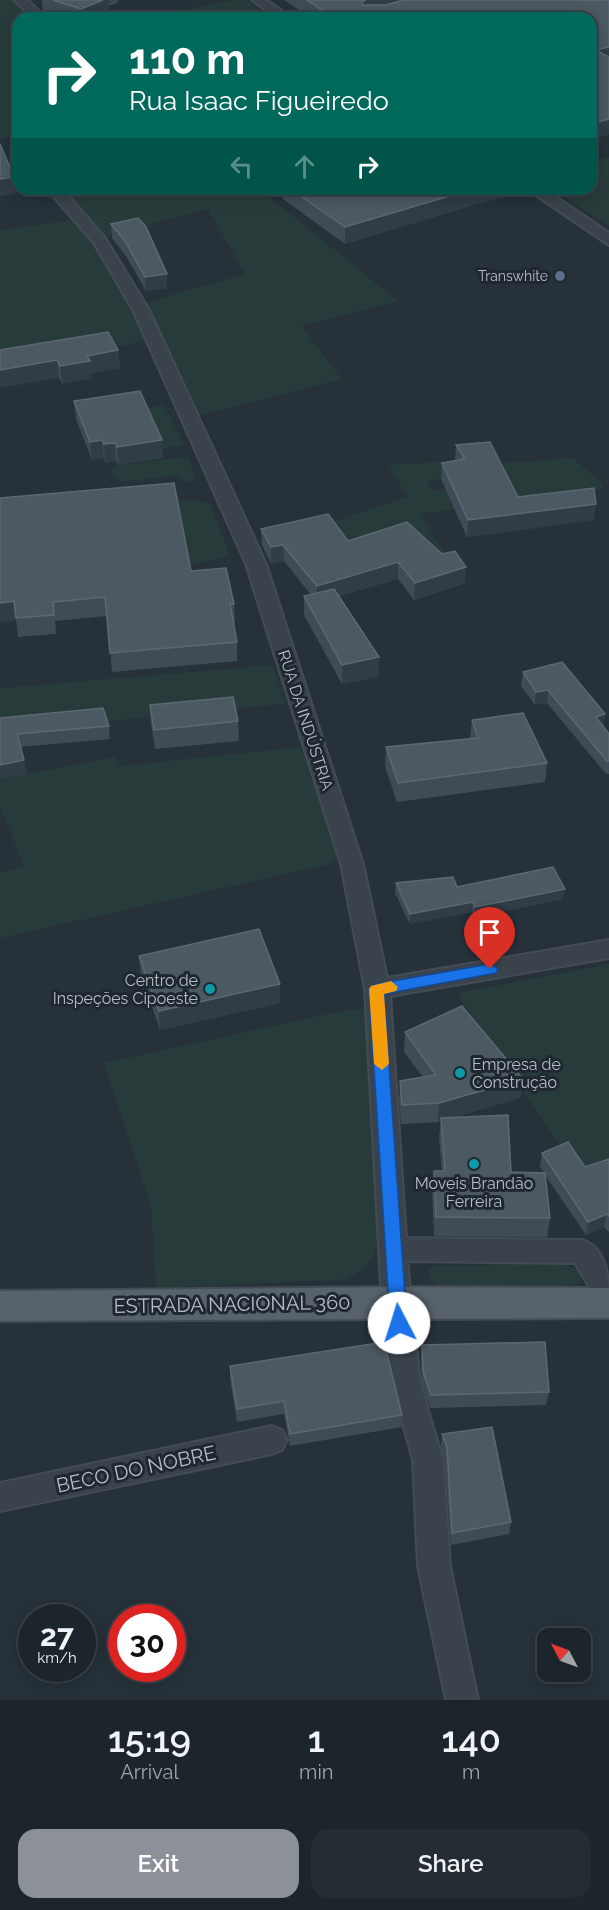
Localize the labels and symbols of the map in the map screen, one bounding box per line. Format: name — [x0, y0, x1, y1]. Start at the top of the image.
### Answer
place label: Transwhite — [478, 268, 548, 284]
marker: Transwhite — [553, 269, 567, 283]
street label: RUA DA INDÚSTRIA — [274, 647, 338, 793]
pin — [464, 907, 515, 969]
place label: Centro de Inspeções Cipoeste — [53, 971, 198, 1008]
marker: Centro de Inspeções Cipoeste — [203, 982, 217, 996]
place label: Empresa de Construção — [472, 1055, 561, 1092]
marker: Empresa de Construção — [453, 1066, 467, 1080]
marker: Moveis Brandão Ferreira — [467, 1157, 481, 1171]
place label: Moveis Brandão Ferreira — [415, 1174, 533, 1211]
street label: ESTRADA NACIONAL 360 — [113, 1290, 351, 1318]
position arrow — [367, 1291, 431, 1355]
street label: BECO DO NOBRE — [54, 1440, 218, 1498]
speed limit sign: 30 — [108, 1604, 186, 1682]
north arrow — [537, 1628, 591, 1682]

